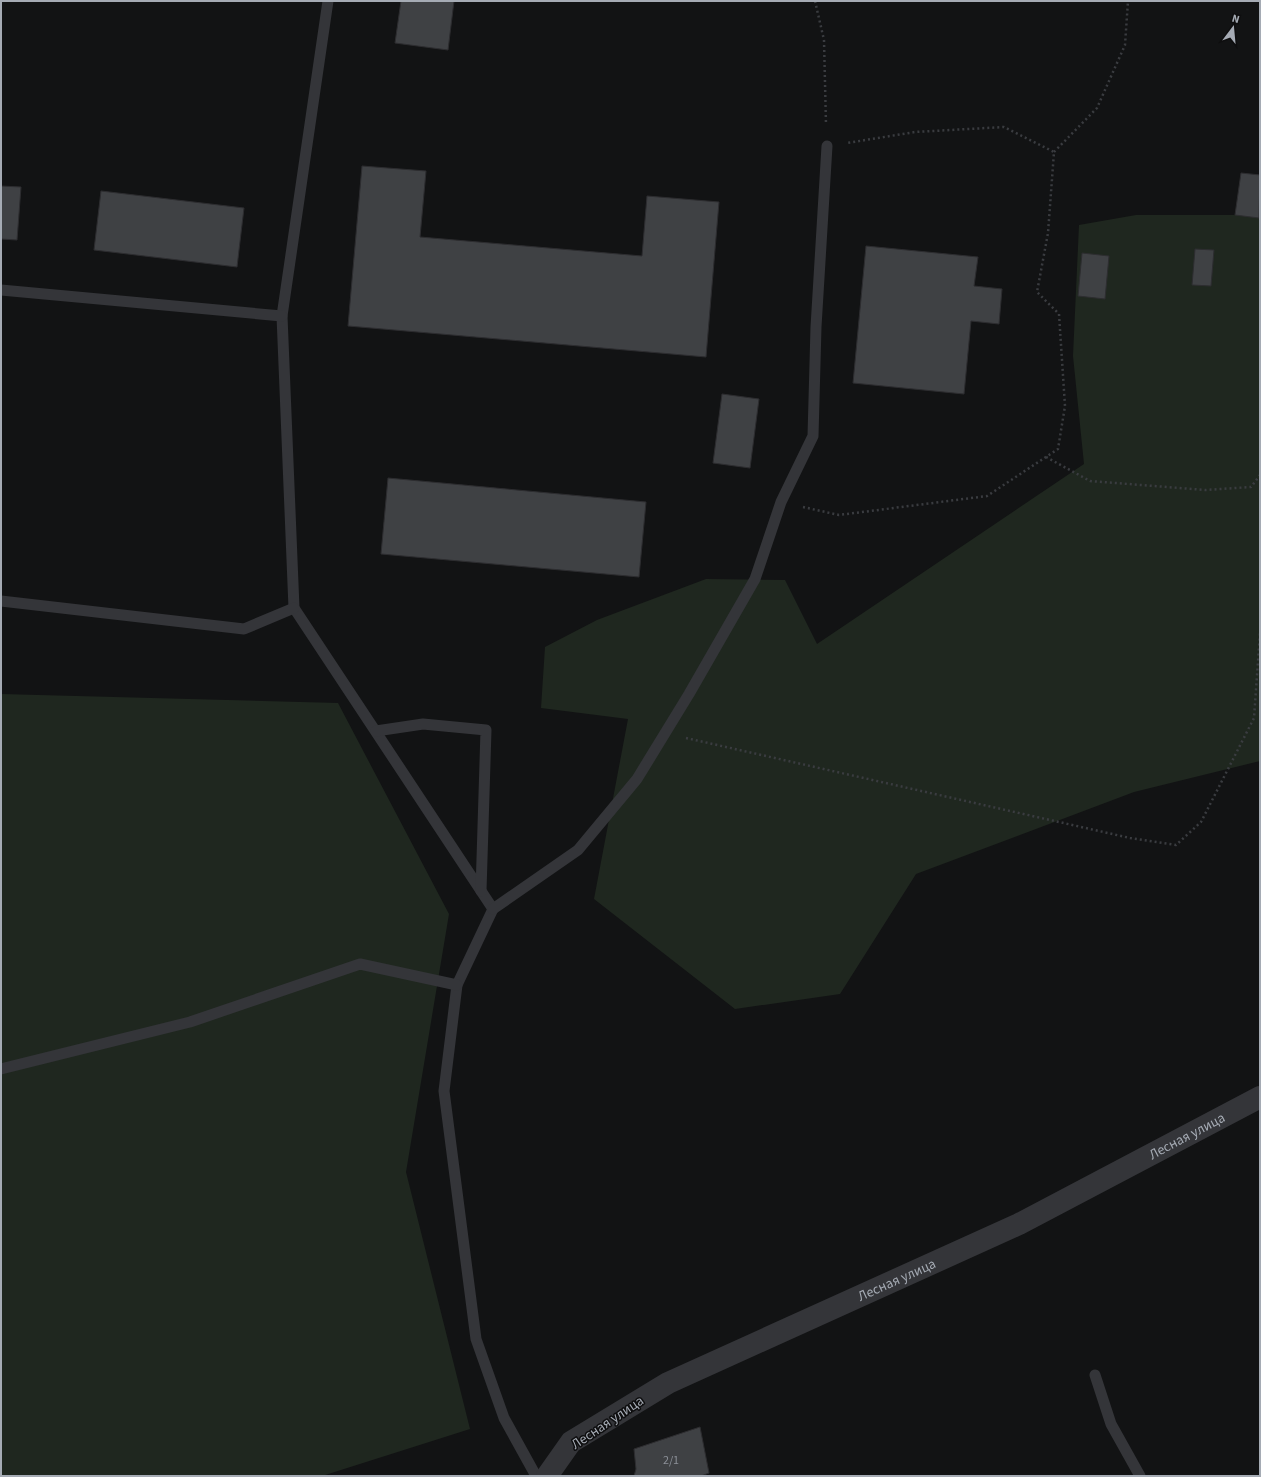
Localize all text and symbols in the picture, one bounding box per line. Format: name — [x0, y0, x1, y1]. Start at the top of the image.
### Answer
north arrow — [1213, 8, 1253, 48]
text: N — [1230, 11, 1241, 27]
street label: Лесная улица — [1145, 1108, 1229, 1165]
street label: Лесная улица — [855, 1254, 939, 1307]
street label: Лесная улица — [567, 1391, 648, 1455]
house number: 2/1 — [663, 1452, 679, 1469]

